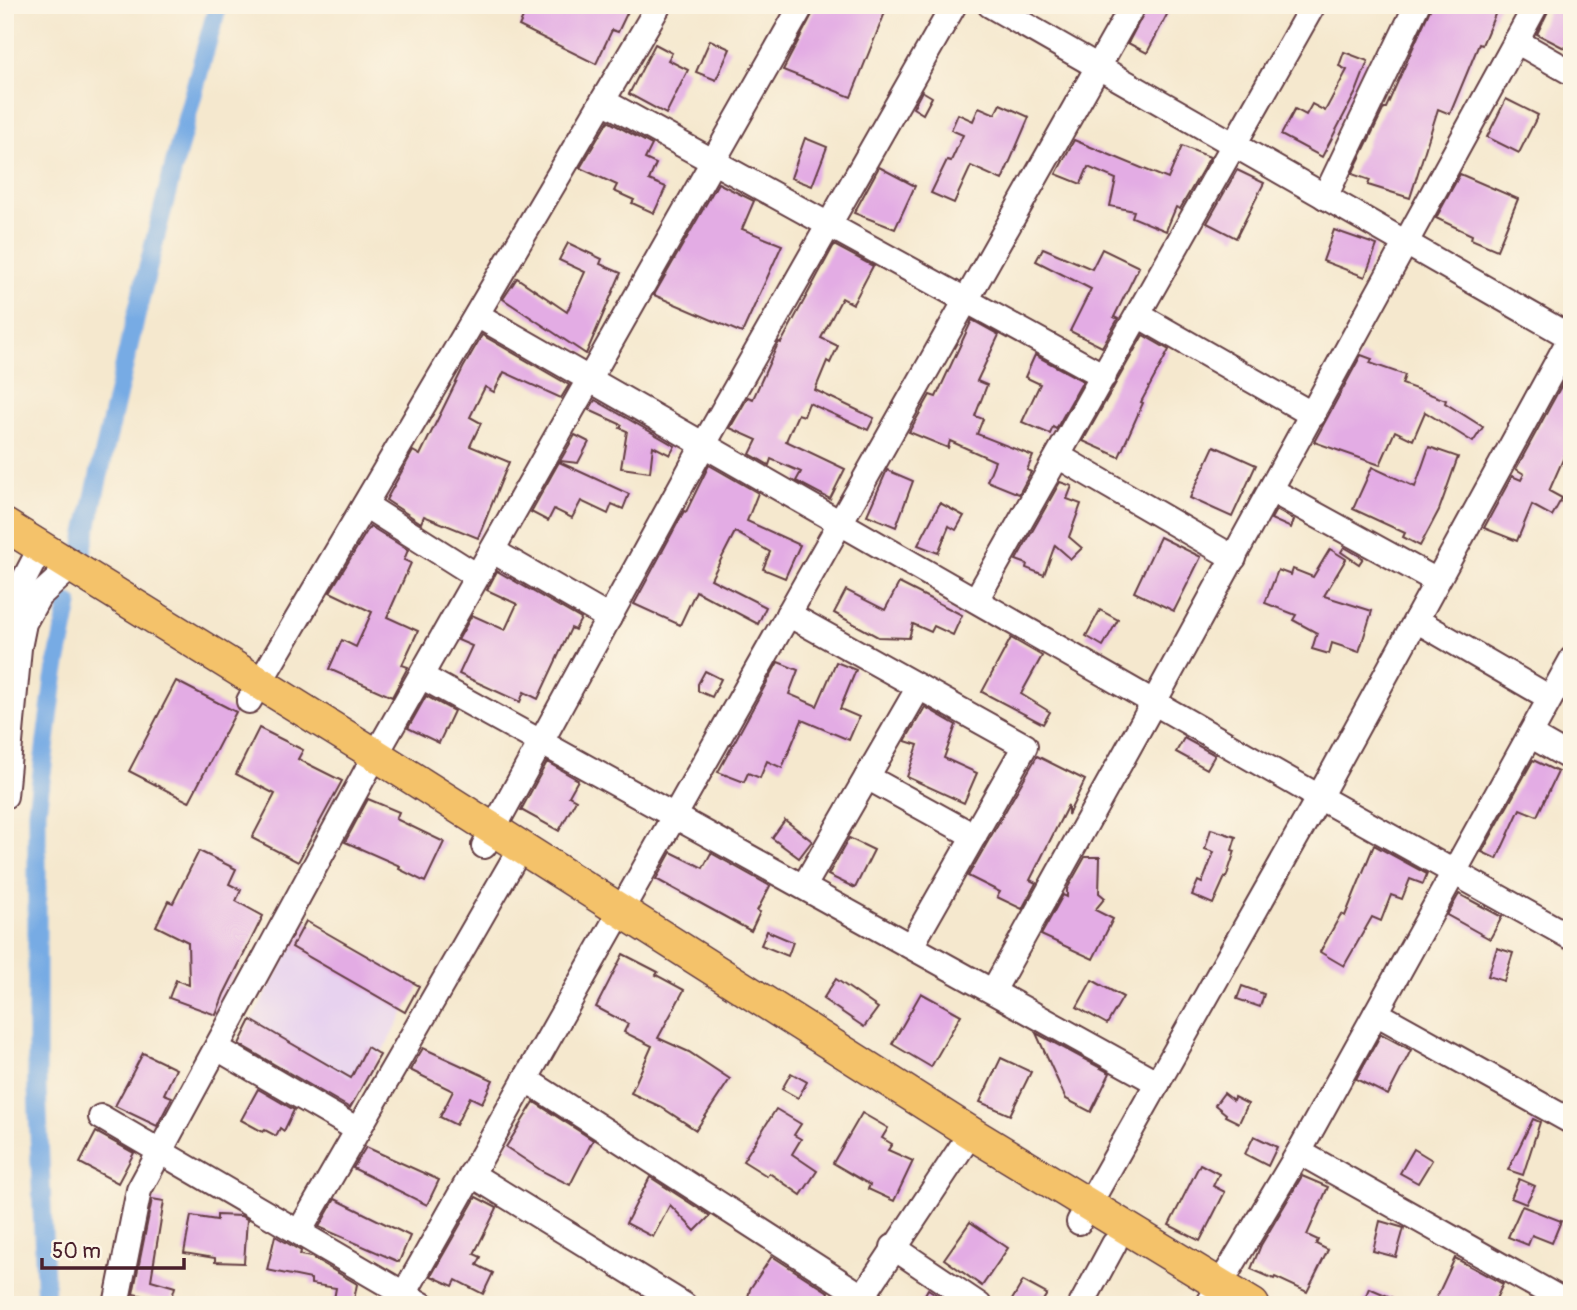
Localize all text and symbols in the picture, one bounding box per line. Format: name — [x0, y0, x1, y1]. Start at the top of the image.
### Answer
scale bar — [42, 1226, 184, 1270]
text: 50 m — [52, 1238, 101, 1265]

